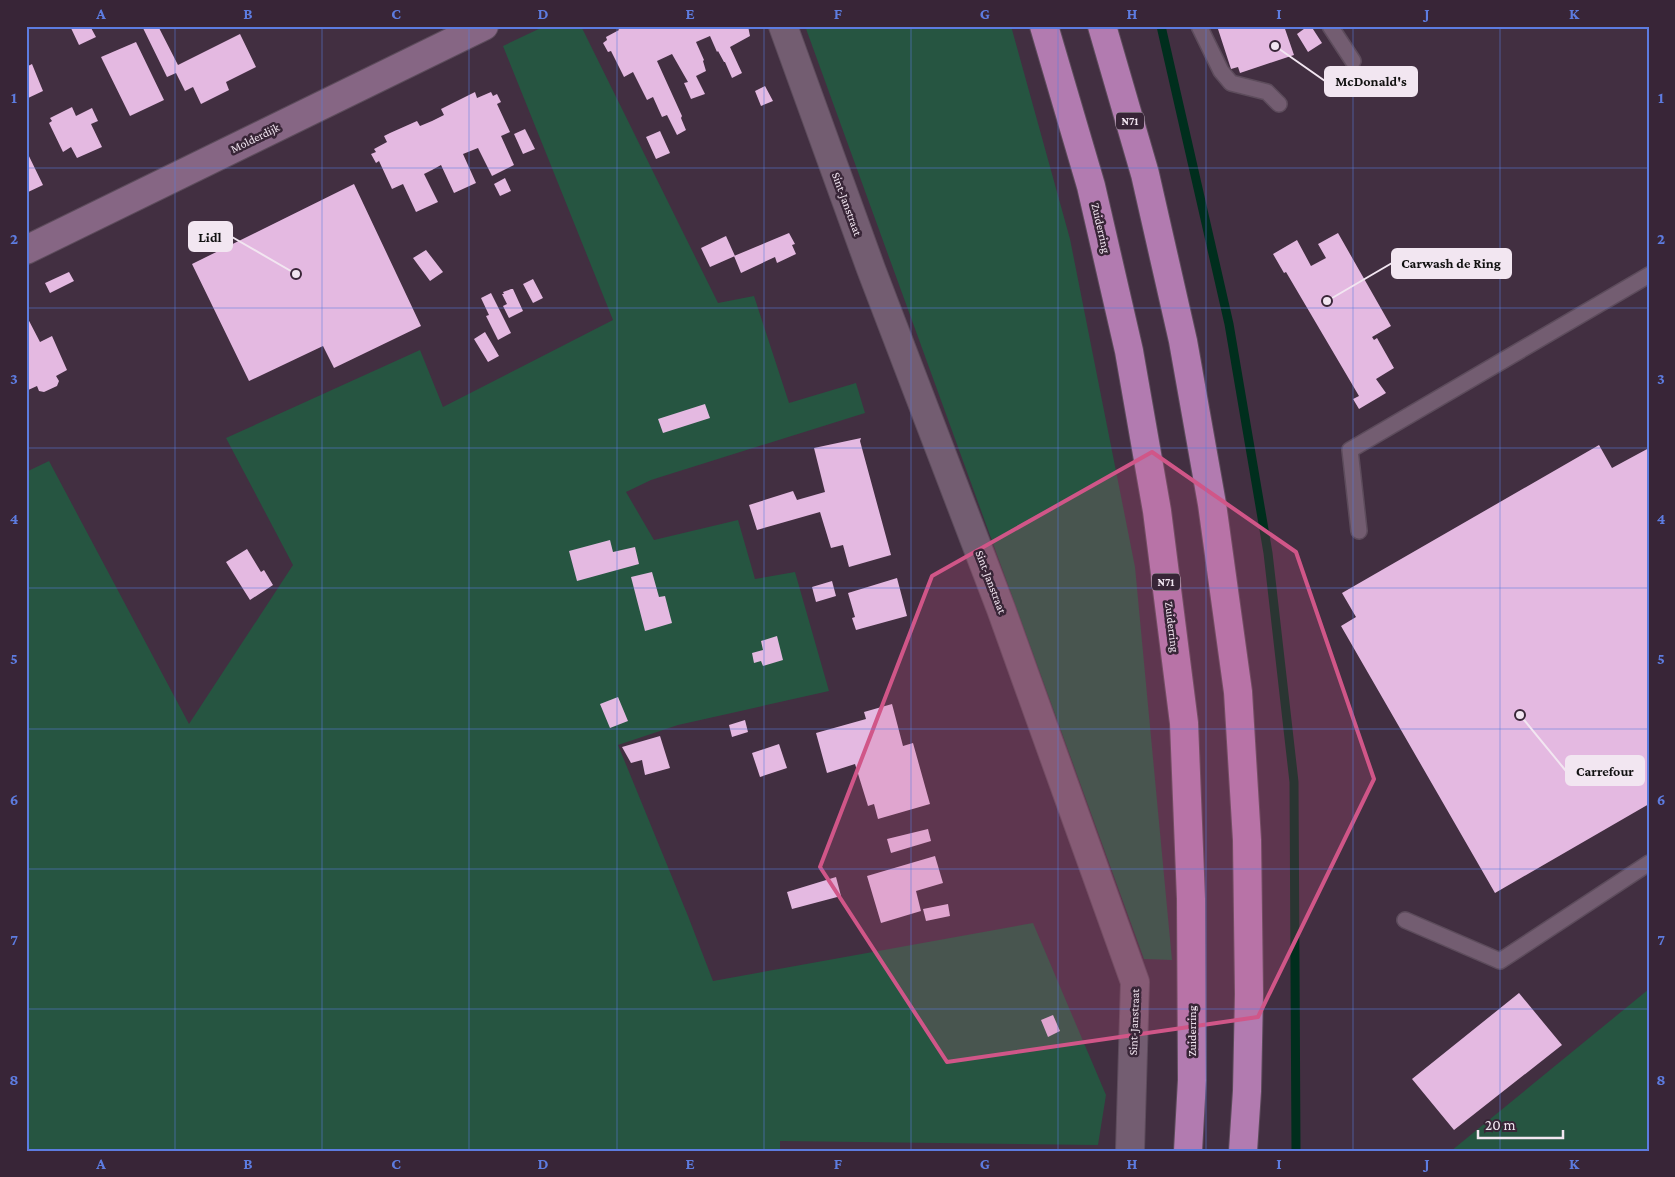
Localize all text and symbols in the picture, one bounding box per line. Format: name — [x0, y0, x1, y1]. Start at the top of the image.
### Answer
text: A — [95, 5, 106, 22]
text: B — [243, 5, 253, 22]
text: C — [391, 5, 401, 22]
text: D — [537, 5, 549, 22]
text: E — [685, 5, 695, 22]
text: F — [834, 5, 843, 22]
text: G — [980, 5, 990, 22]
text: H — [1127, 5, 1138, 22]
text: I — [1276, 5, 1282, 22]
text: J — [1422, 5, 1430, 22]
text: K — [1569, 5, 1580, 22]
callout: McDonald's — [1325, 67, 1417, 96]
text: McDonald's — [1335, 73, 1407, 89]
text: 1 — [11, 89, 17, 106]
text: 1 — [1658, 89, 1664, 106]
road number: N71 — [1116, 112, 1144, 130]
street label: Molderdijk — [228, 120, 282, 156]
street label: Sint-Janstraat — [829, 170, 865, 239]
street label: Zuiderring — [1088, 202, 1114, 255]
callout: Lidl — [189, 222, 232, 251]
text: Lidl — [198, 229, 222, 245]
text: 2 — [10, 230, 18, 247]
text: 2 — [1657, 230, 1665, 247]
callout: Carwash de Ring — [1392, 249, 1511, 278]
text: Carwash de Ring — [1401, 255, 1501, 271]
text: 3 — [10, 370, 18, 387]
text: 3 — [1657, 370, 1665, 387]
text: 4 — [10, 510, 19, 527]
text: 4 — [1657, 510, 1666, 527]
street label: Sint-Janstraat — [972, 548, 1010, 617]
road number: N71 — [1152, 574, 1180, 590]
street label: Zuiderring — [1162, 601, 1182, 653]
text: 5 — [10, 650, 18, 667]
text: 5 — [1657, 650, 1665, 667]
callout: Carrefour — [1566, 756, 1644, 785]
text: Carrefour — [1576, 763, 1634, 779]
text: 6 — [10, 791, 18, 808]
text: 6 — [1657, 791, 1665, 808]
text: 7 — [10, 931, 18, 948]
text: 7 — [1657, 931, 1665, 948]
street label: Sint-Janstraat — [1126, 987, 1142, 1056]
street label: Zuiderring — [1185, 1005, 1199, 1057]
text: 8 — [9, 1071, 19, 1088]
text: 8 — [1656, 1071, 1666, 1088]
scale bar — [1478, 1107, 1562, 1139]
text: 20 m — [1485, 1117, 1516, 1133]
text: A — [95, 1155, 106, 1172]
text: B — [243, 1155, 253, 1172]
text: C — [391, 1155, 401, 1172]
text: D — [537, 1155, 549, 1172]
text: E — [685, 1155, 695, 1172]
text: F — [834, 1155, 843, 1172]
text: G — [980, 1155, 990, 1172]
text: H — [1127, 1155, 1138, 1172]
text: I — [1276, 1155, 1282, 1172]
text: J — [1422, 1155, 1430, 1172]
text: K — [1569, 1155, 1580, 1172]

